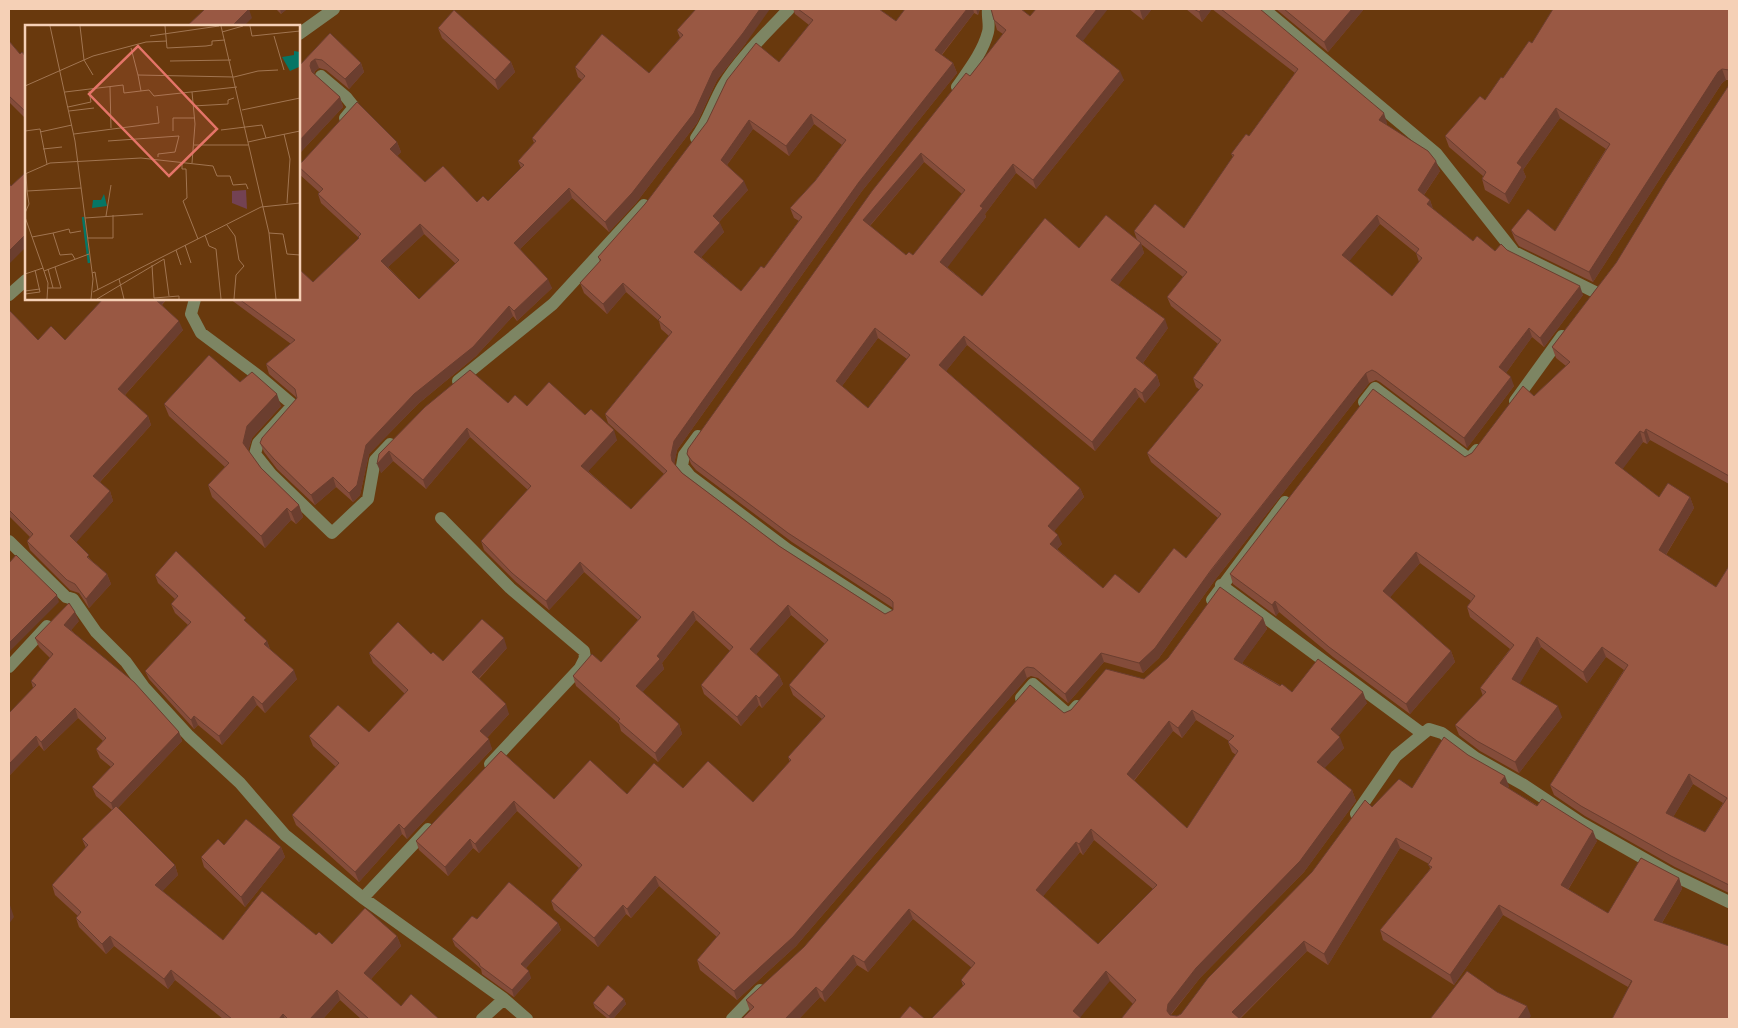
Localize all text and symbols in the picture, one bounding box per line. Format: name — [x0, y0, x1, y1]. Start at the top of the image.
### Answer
inset map — [25, 25, 300, 300]

